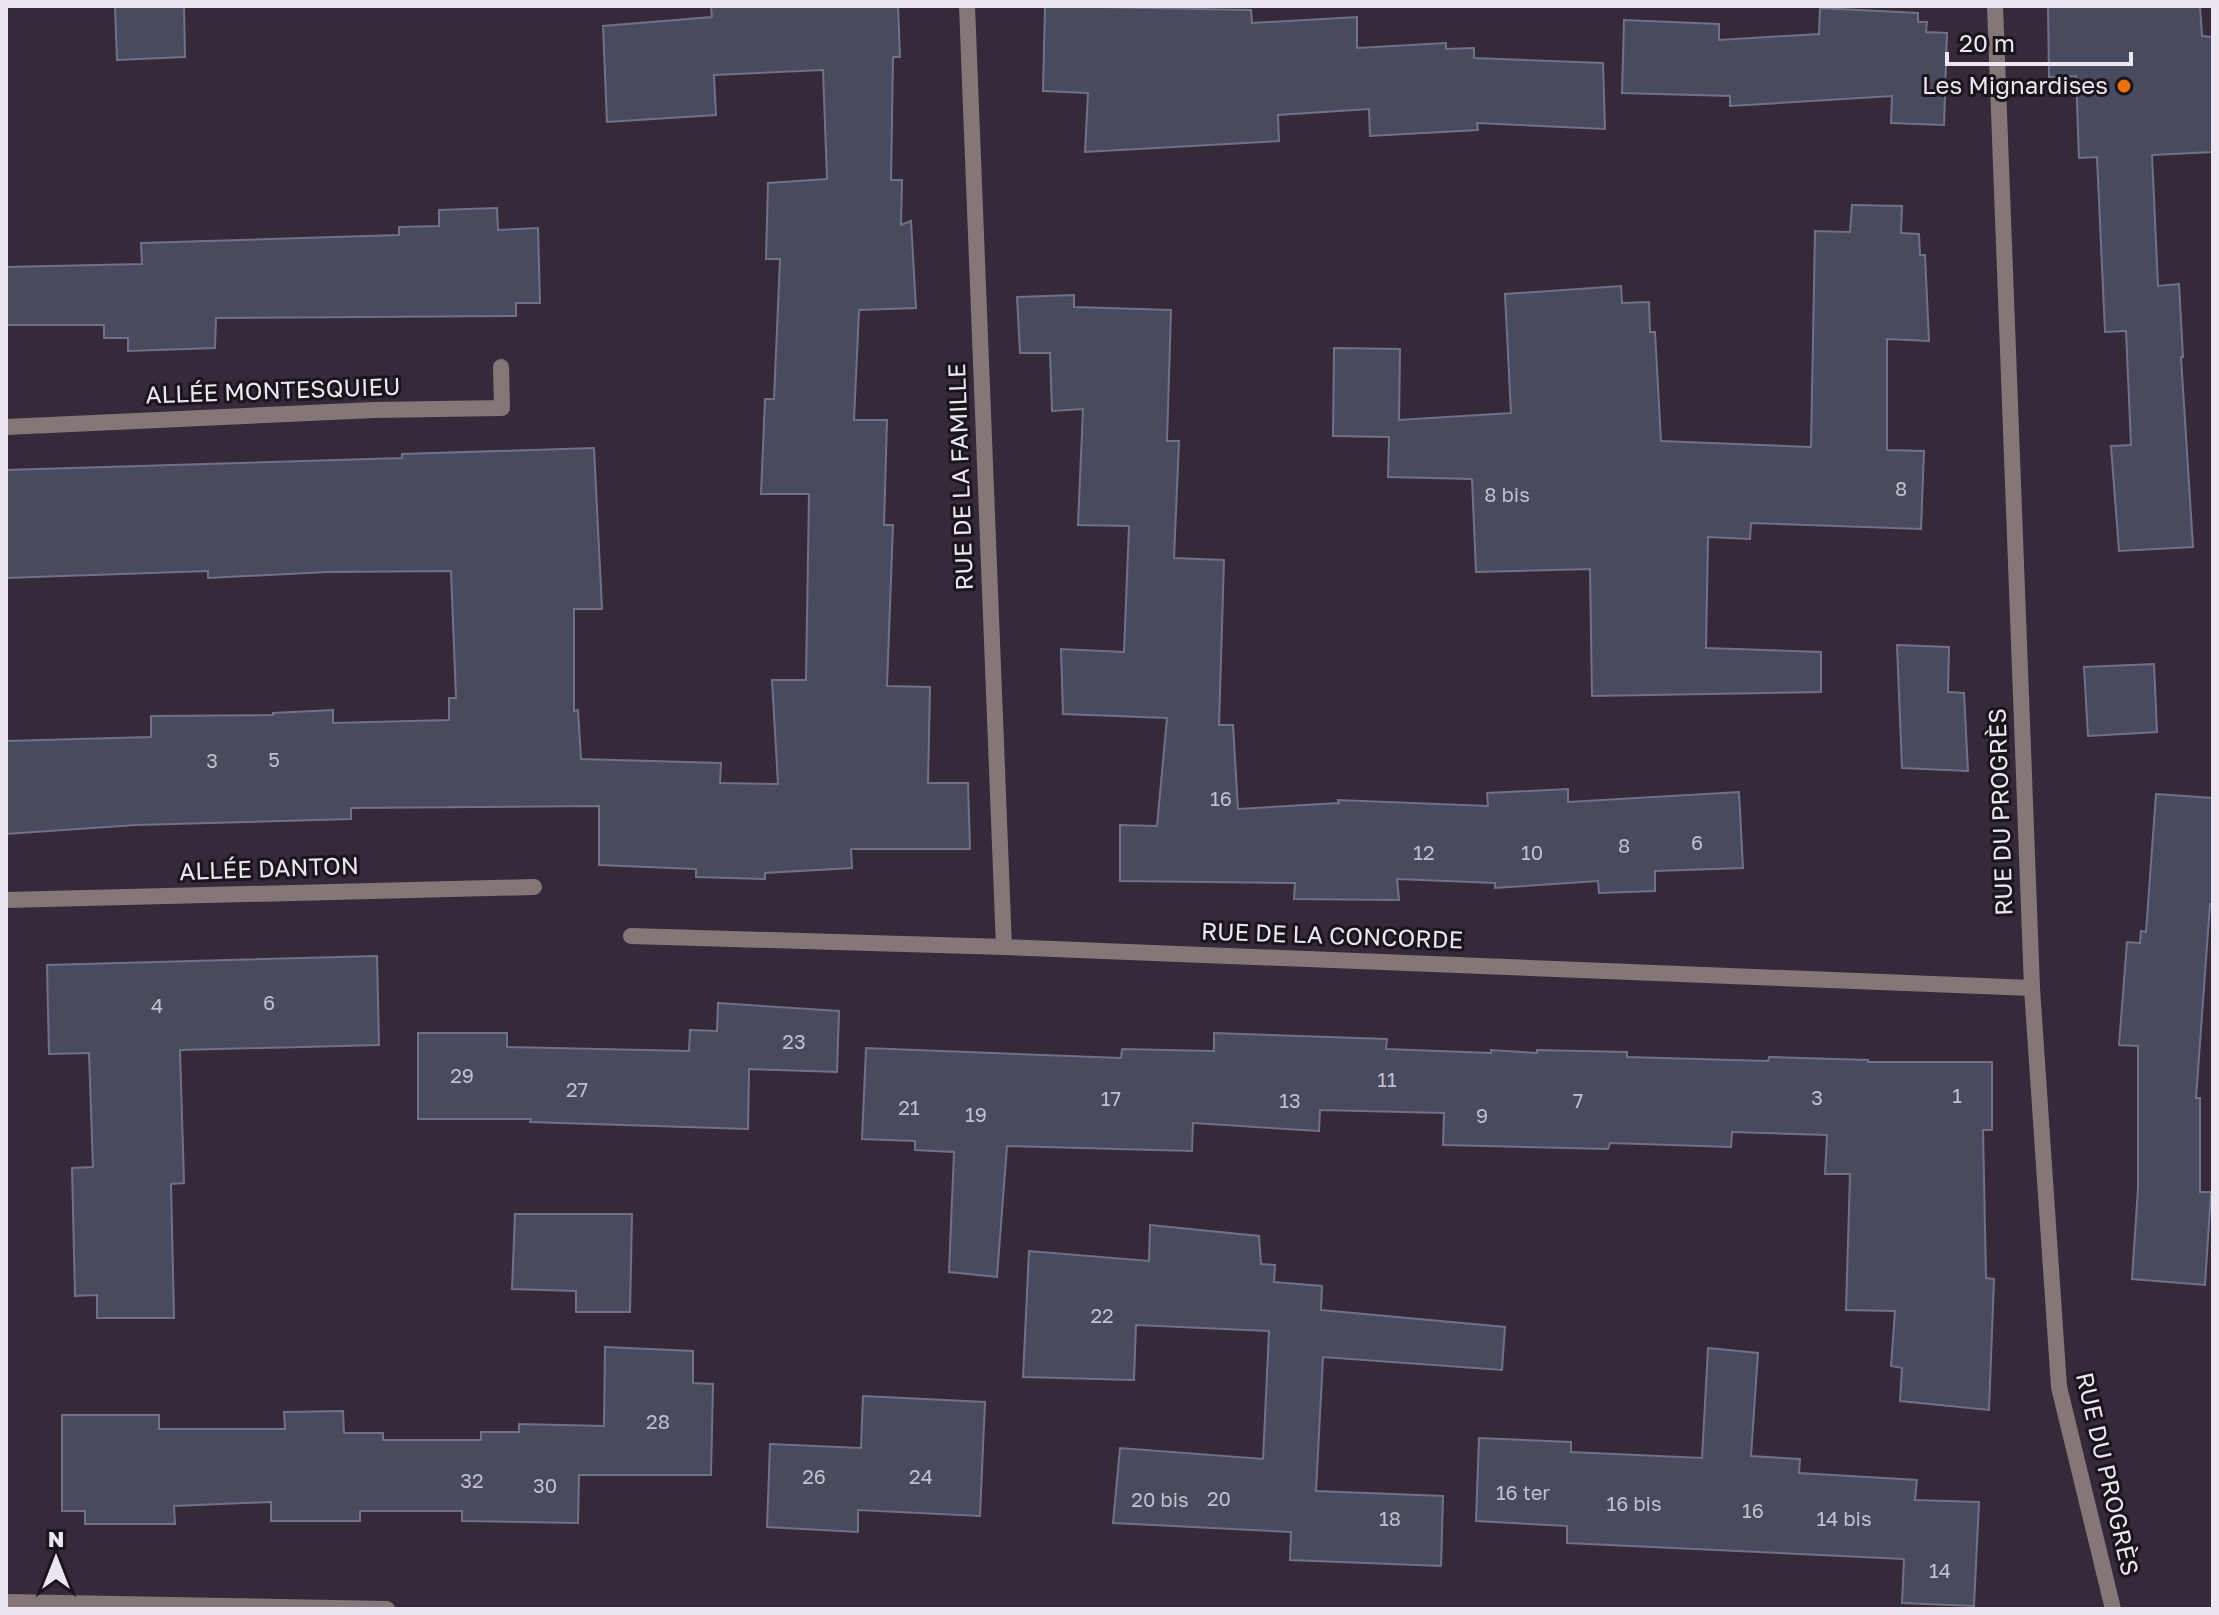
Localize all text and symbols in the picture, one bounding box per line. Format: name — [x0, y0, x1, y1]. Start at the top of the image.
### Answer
scale bar — [1947, 16, 2131, 66]
text: 20 m — [1959, 28, 2015, 57]
place label: Les Mignardises — [1922, 70, 2108, 99]
marker: Les Mignardises — [2115, 77, 2133, 95]
street label: RUE DE LA FAMILLE — [941, 363, 978, 591]
street label: ALLÉE MONTESQUIEU — [145, 371, 401, 408]
house number: 8 — [1895, 476, 1907, 500]
house number: 8 bis — [1484, 482, 1530, 506]
street label: RUE DU PROGRÈS — [1981, 708, 2018, 916]
house number: 5 — [268, 747, 280, 771]
house number: 3 — [206, 748, 218, 772]
house number: 16 — [1210, 786, 1232, 810]
house number: 6 — [1691, 830, 1703, 854]
house number: 8 — [1618, 833, 1630, 857]
house number: 12 — [1413, 840, 1435, 864]
house number: 10 — [1521, 840, 1543, 864]
street label: ALLÉE DANTON — [179, 850, 359, 885]
street label: RUE DE LA CONCORDE — [1200, 915, 1464, 954]
house number: 6 — [263, 990, 275, 1014]
house number: 4 — [151, 993, 163, 1017]
house number: 23 — [782, 1029, 806, 1053]
house number: 29 — [450, 1063, 474, 1087]
house number: 11 — [1377, 1067, 1397, 1091]
house number: 27 — [566, 1077, 588, 1101]
house number: 1 — [1952, 1083, 1962, 1107]
house number: 3 — [1811, 1085, 1823, 1109]
house number: 17 — [1101, 1086, 1121, 1110]
house number: 13 — [1279, 1088, 1301, 1112]
house number: 7 — [1573, 1088, 1583, 1112]
house number: 21 — [898, 1095, 920, 1119]
house number: 19 — [965, 1102, 987, 1126]
house number: 9 — [1476, 1103, 1488, 1127]
house number: 22 — [1090, 1303, 1114, 1327]
street label: RUE DU PROGRÈS — [2071, 1369, 2146, 1578]
house number: 28 — [646, 1409, 670, 1433]
house number: 26 — [802, 1464, 826, 1488]
house number: 24 — [909, 1464, 933, 1488]
house number: 32 — [460, 1468, 484, 1492]
house number: 30 — [533, 1473, 557, 1497]
house number: 16 ter — [1496, 1480, 1550, 1504]
house number: 20 — [1207, 1486, 1231, 1510]
house number: 20 bis — [1131, 1487, 1189, 1511]
house number: 16 bis — [1606, 1491, 1662, 1515]
house number: 16 — [1742, 1498, 1764, 1522]
house number: 18 — [1379, 1506, 1401, 1530]
house number: 14 bis — [1816, 1506, 1872, 1530]
north arrow — [16, 1519, 96, 1599]
text: N — [48, 1525, 64, 1552]
house number: 14 — [1929, 1558, 1951, 1582]

